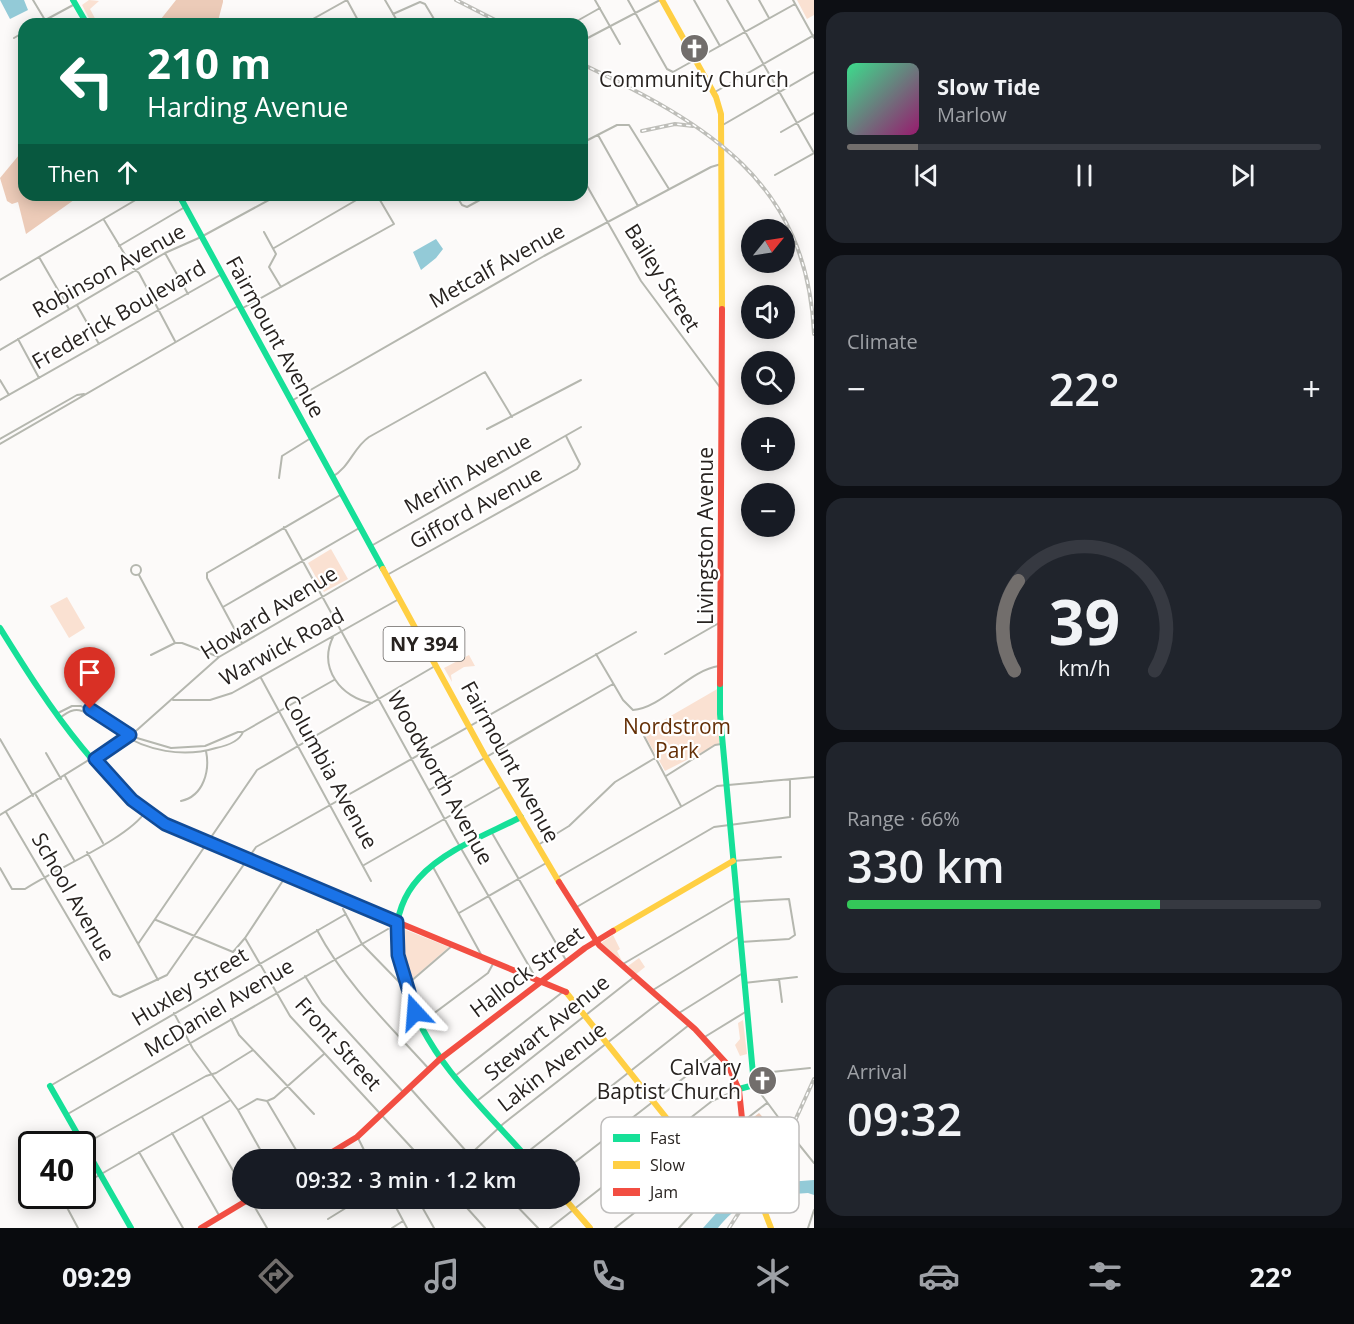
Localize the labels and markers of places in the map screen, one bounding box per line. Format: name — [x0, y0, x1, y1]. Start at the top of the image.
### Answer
church icon: Community Church — [678, 33, 710, 65]
place label: Community Church — [599, 65, 789, 93]
pin — [64, 647, 115, 709]
place label: Calvary Baptist Church — [597, 1053, 741, 1105]
church icon: Calvary Baptist Church — [746, 1064, 778, 1096]

